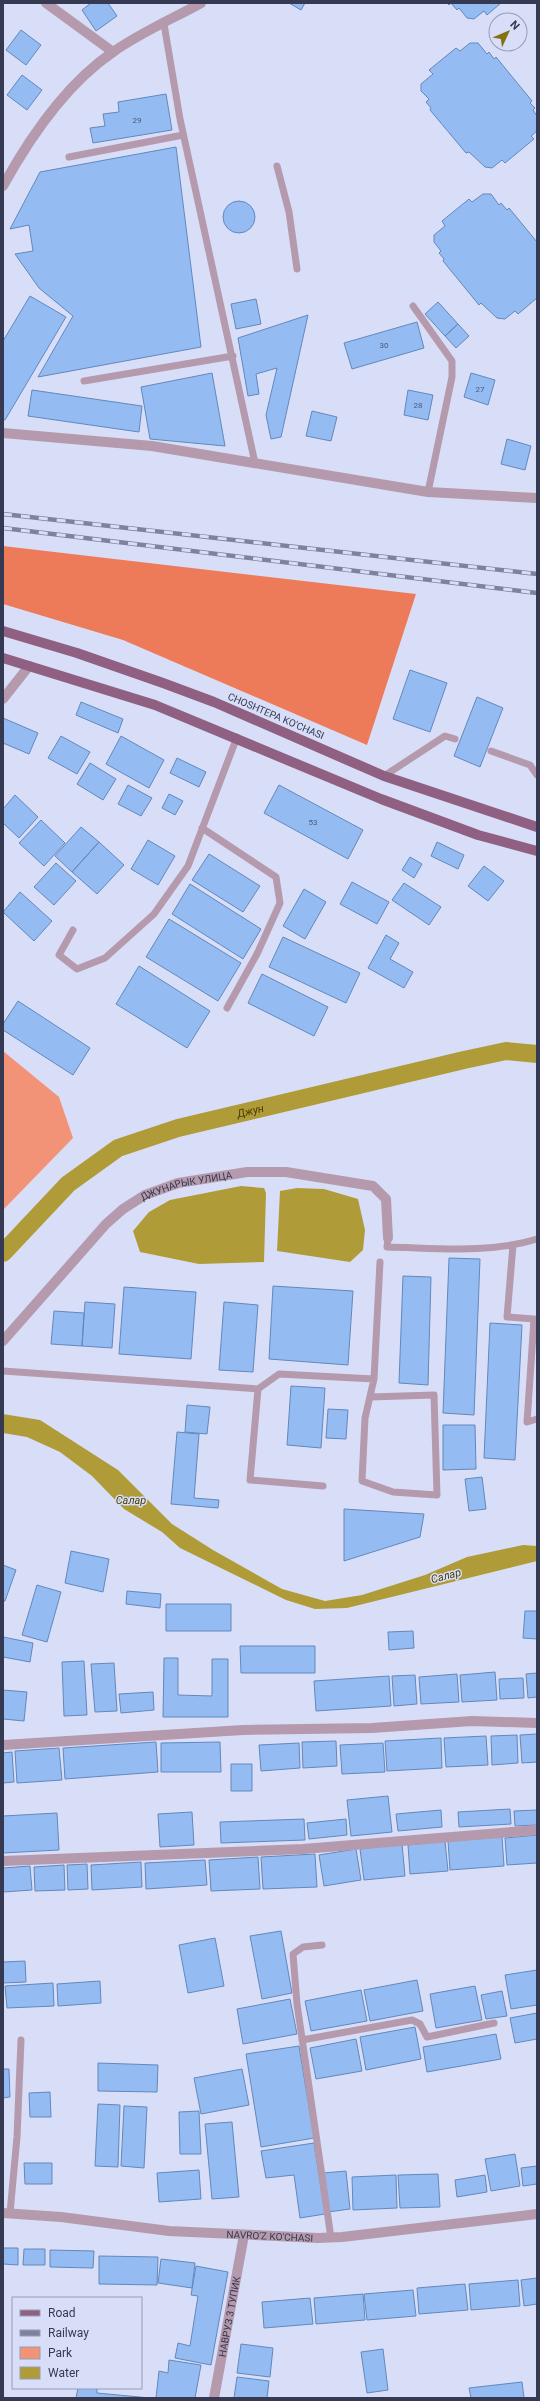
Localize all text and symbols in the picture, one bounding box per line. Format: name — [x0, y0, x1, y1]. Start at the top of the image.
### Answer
north arrow — [488, 12, 528, 52]
text: N — [507, 18, 522, 33]
house number: 29 — [133, 116, 142, 125]
house number: 30 — [380, 341, 389, 350]
house number: 27 — [476, 385, 485, 394]
house number: 28 — [414, 401, 423, 410]
street label: CHOSHTEPA KO'CHASI — [226, 691, 326, 741]
house number: 53 — [309, 818, 318, 827]
water label: Джун — [235, 1101, 265, 1121]
street label: ДЖУНАРЫК УЛИЦА — [138, 1169, 233, 1202]
water label: Салар — [116, 1494, 146, 1507]
water label: Салар — [429, 1566, 463, 1586]
street label: NAVRO'Z KO'CHASI — [226, 2228, 313, 2243]
street label: НАВРУЗ 3 ТУПИК — [216, 2275, 242, 2358]
legend — [12, 2297, 142, 2389]
text: Road — [48, 2306, 76, 2320]
text: Railway — [48, 2326, 89, 2340]
text: Park — [48, 2346, 73, 2360]
text: Water — [48, 2366, 79, 2380]

